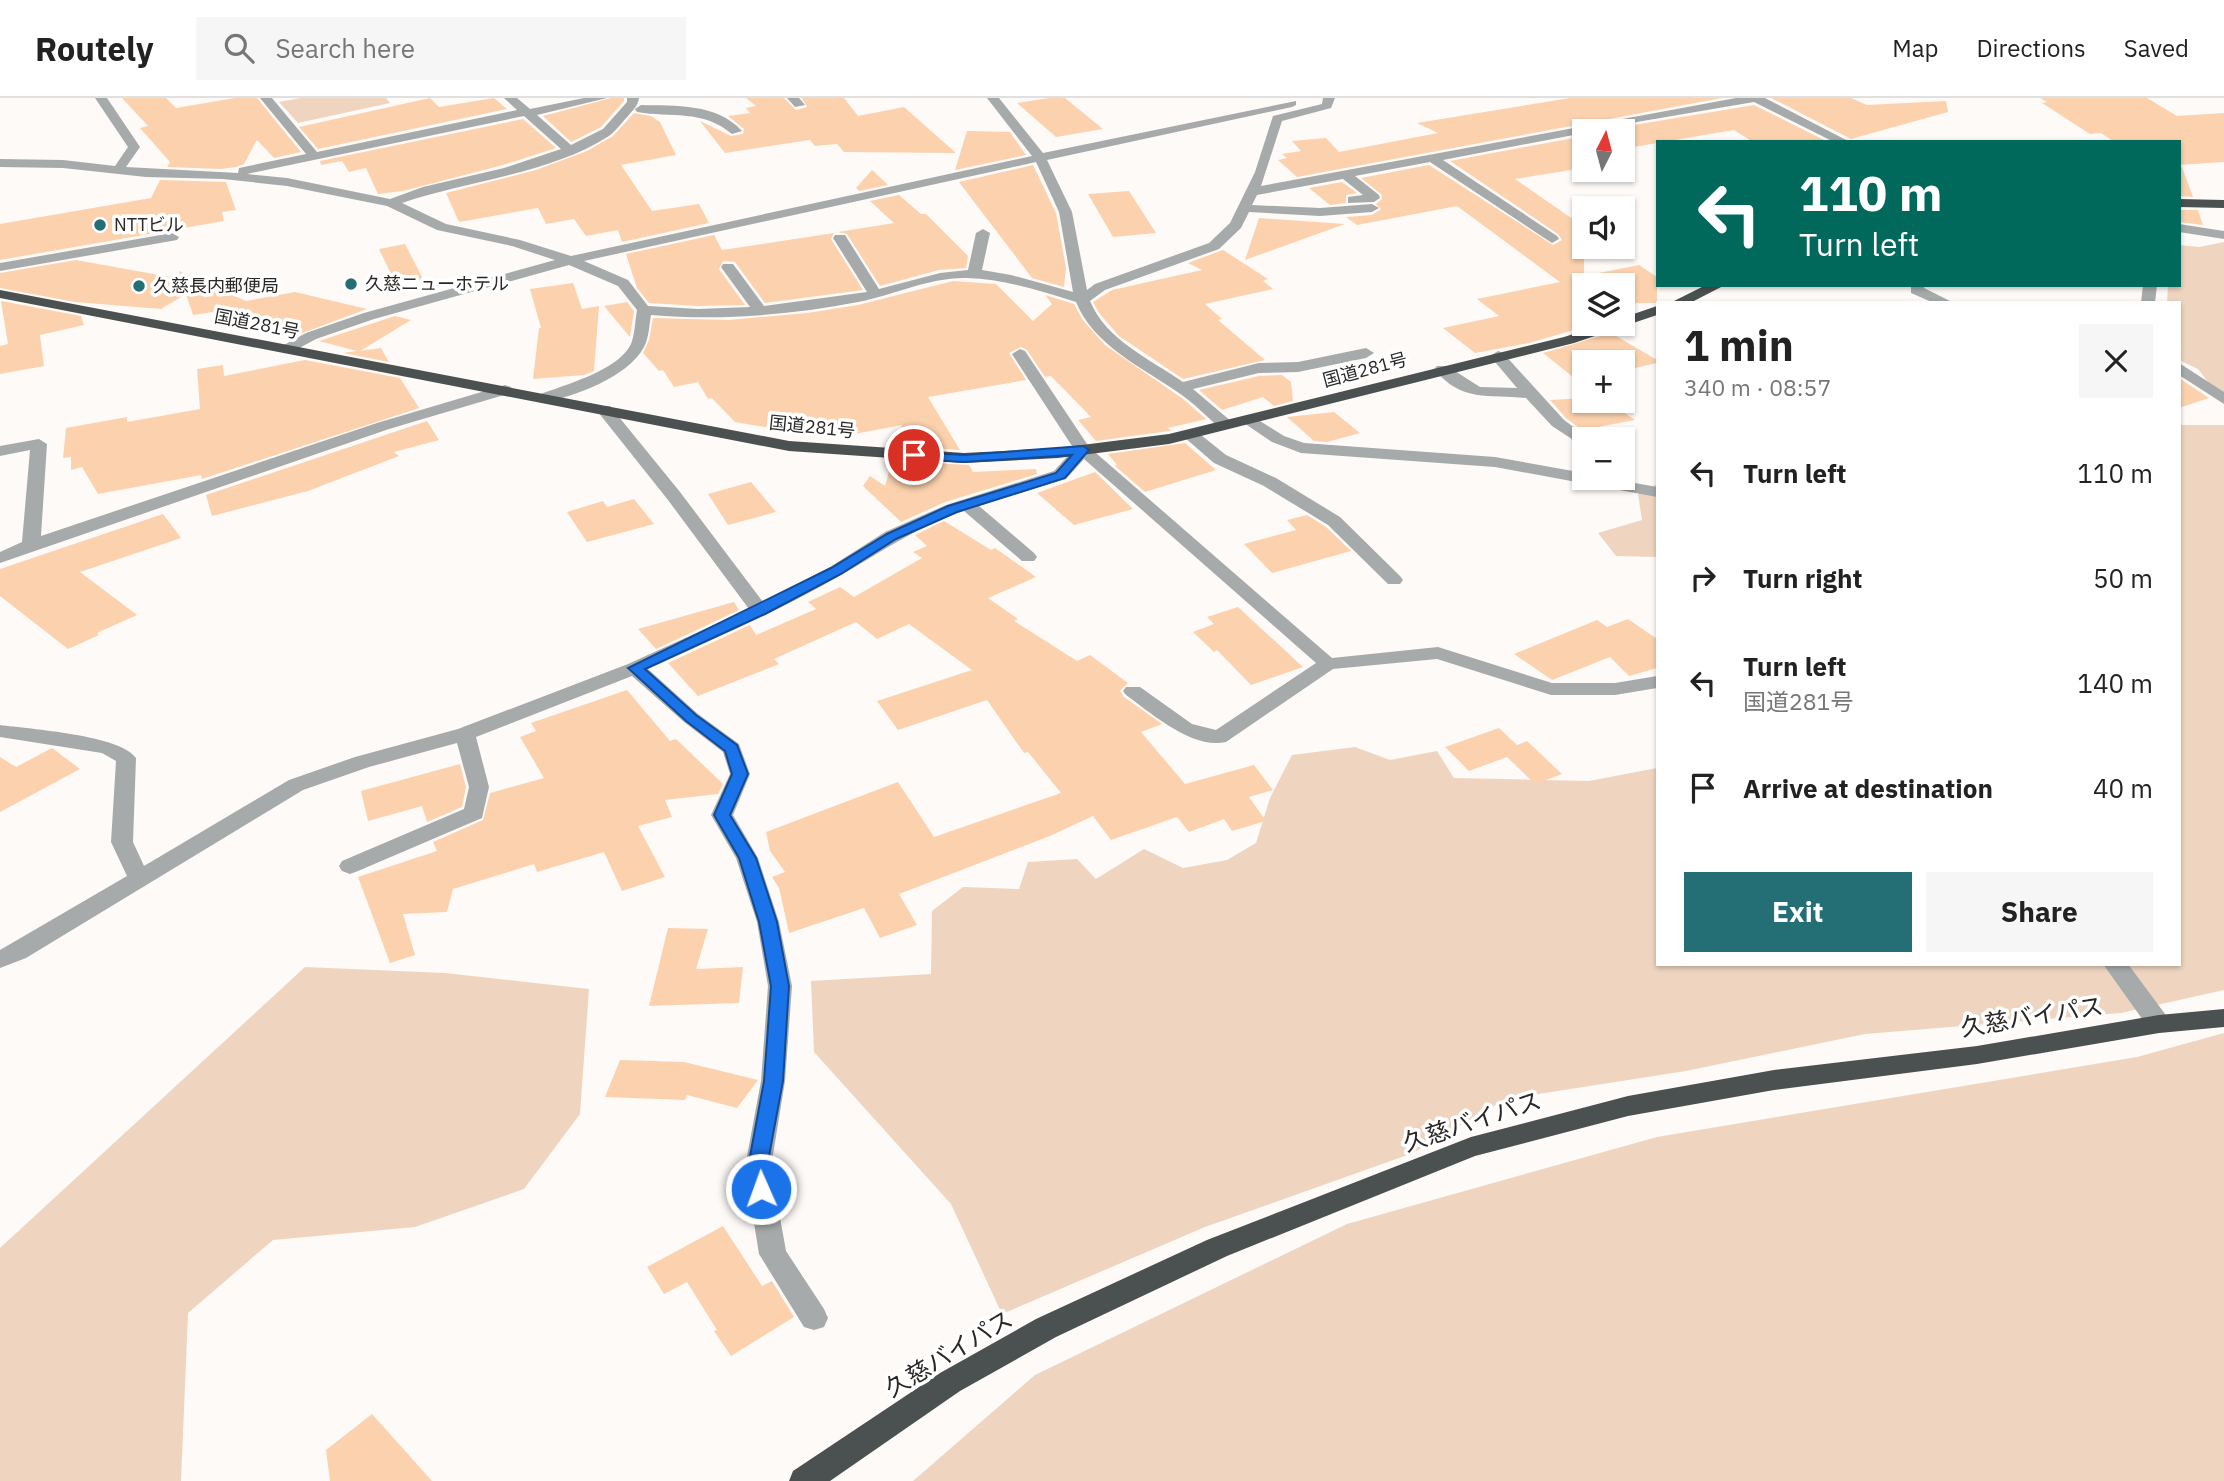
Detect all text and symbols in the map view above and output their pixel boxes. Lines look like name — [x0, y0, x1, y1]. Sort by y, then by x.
search box — [196, 17, 686, 80]
text: Routely — [35, 27, 154, 70]
icon: search — [220, 29, 258, 67]
text: Search here — [276, 31, 415, 65]
text: Map — [1892, 32, 1938, 64]
text: Directions — [1976, 32, 2086, 64]
text: Saved — [2124, 32, 2189, 64]
north arrow — [1572, 119, 1634, 182]
map controls — [1572, 119, 1635, 490]
text: 110 m — [1799, 161, 1943, 224]
icon: left — [1684, 168, 1775, 259]
button: sound — [1572, 196, 1635, 259]
place label: NTTビル — [114, 213, 184, 236]
marker: NTTビル — [92, 217, 108, 233]
text: Turn left — [1799, 223, 1919, 265]
place label: 久慈ニューホテル — [365, 272, 509, 295]
button: layers — [1572, 273, 1635, 336]
place label: 久慈長内郵便局 — [153, 274, 279, 297]
marker: 久慈ニューホテル — [343, 276, 359, 292]
marker: 久慈長内郵便局 — [131, 278, 147, 294]
street label: 国道281号 — [212, 304, 302, 343]
text: 1 min — [1684, 318, 1794, 373]
button: close — [2079, 324, 2153, 398]
street label: 国道281号 — [1320, 347, 1410, 392]
button: + — [1572, 350, 1635, 413]
text: 340 m · 08:57 — [1684, 372, 1831, 402]
street label: 国道281号 — [768, 411, 856, 442]
pin — [884, 425, 944, 485]
button: − — [1572, 427, 1635, 490]
icon: arrive — [895, 436, 933, 474]
icon: left — [1684, 454, 1722, 492]
text: Turn left — [1743, 456, 1846, 490]
text: 110 m — [2077, 456, 2153, 490]
icon: right — [1684, 559, 1722, 597]
text: Turn right — [1743, 561, 1862, 595]
text: 50 m — [2093, 561, 2153, 595]
text: Turn left — [1743, 649, 1846, 683]
icon: left — [1684, 664, 1722, 702]
text: 140 m — [2077, 666, 2153, 700]
text: 国道281号 — [1743, 686, 1853, 716]
icon: arrive — [1684, 769, 1722, 807]
text: Arrive at destination — [1743, 771, 1993, 805]
text: 40 m — [2093, 771, 2153, 805]
button: Exit — [1684, 872, 1912, 952]
button: Share — [1926, 872, 2153, 952]
street label: 久慈バイパス — [1958, 989, 2105, 1043]
street label: 久慈バイパス — [1398, 1084, 1545, 1158]
position arrow — [724, 1152, 798, 1226]
street label: 久慈バイパス — [879, 1302, 1018, 1404]

